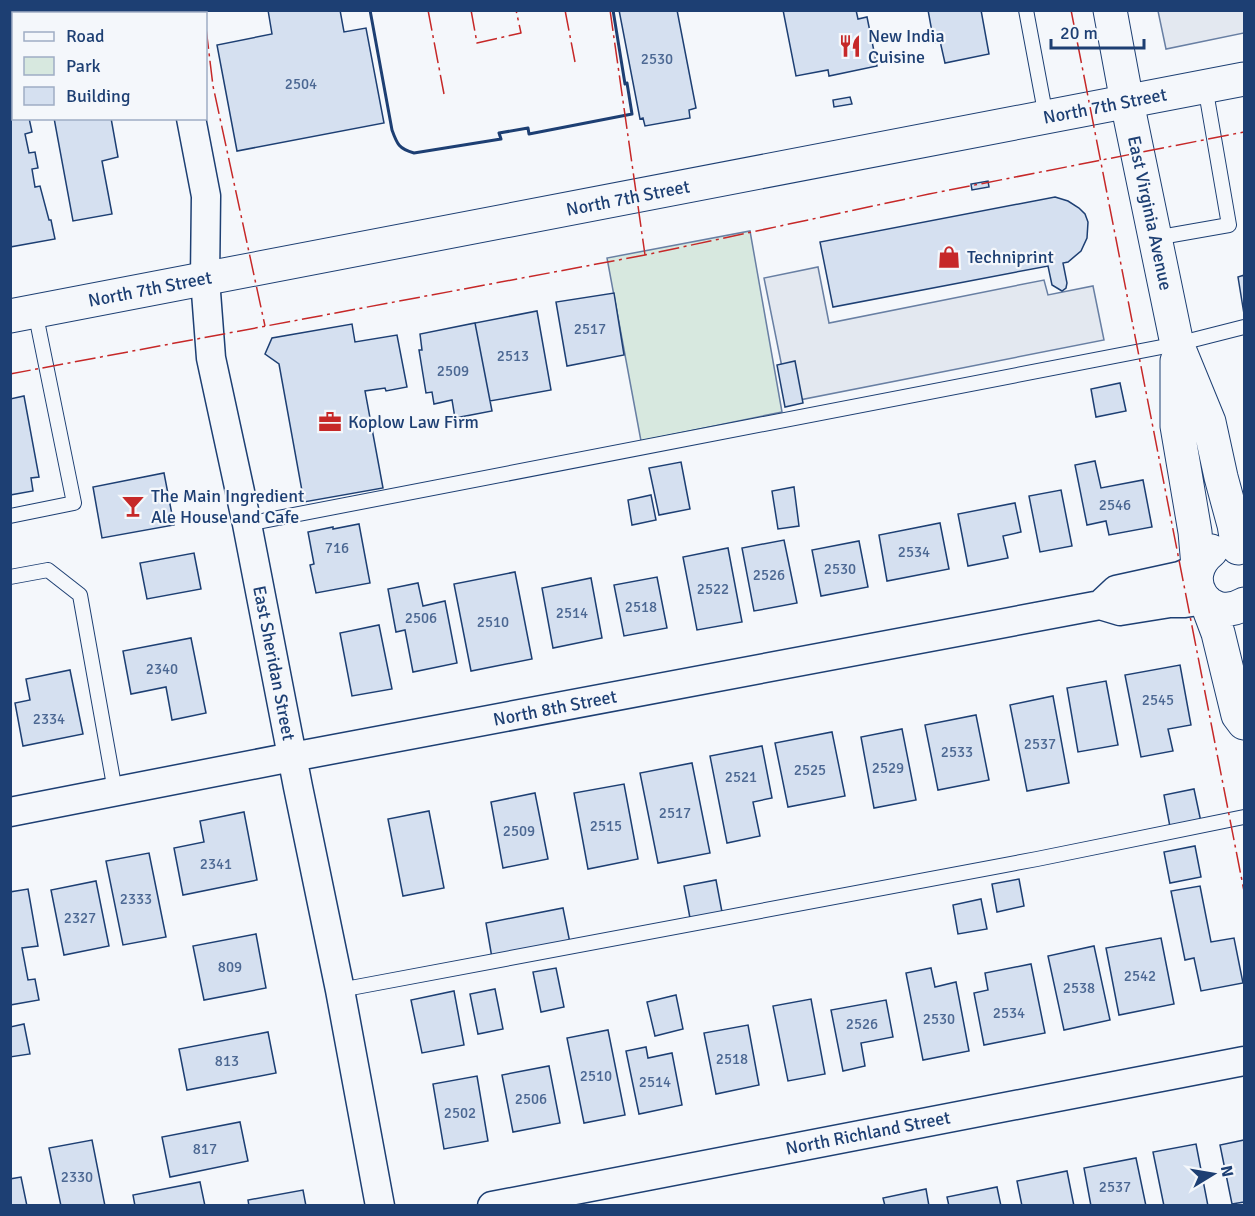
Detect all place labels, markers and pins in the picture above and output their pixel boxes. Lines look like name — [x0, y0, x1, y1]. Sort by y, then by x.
place label: New India Cuisine — [868, 25, 945, 68]
restaurant icon: New India Cuisine — [837, 33, 863, 59]
shop icon: Techniprint — [936, 244, 962, 270]
place label: Techniprint — [967, 246, 1054, 268]
office icon: Koplow Law Firm — [317, 409, 343, 435]
place label: Koplow Law Firm — [348, 411, 479, 433]
place label: The Main Ingredient Ale House and Cafe — [151, 485, 304, 528]
bar icon: The Main Ingredient Ale House and Cafe — [120, 493, 146, 519]

